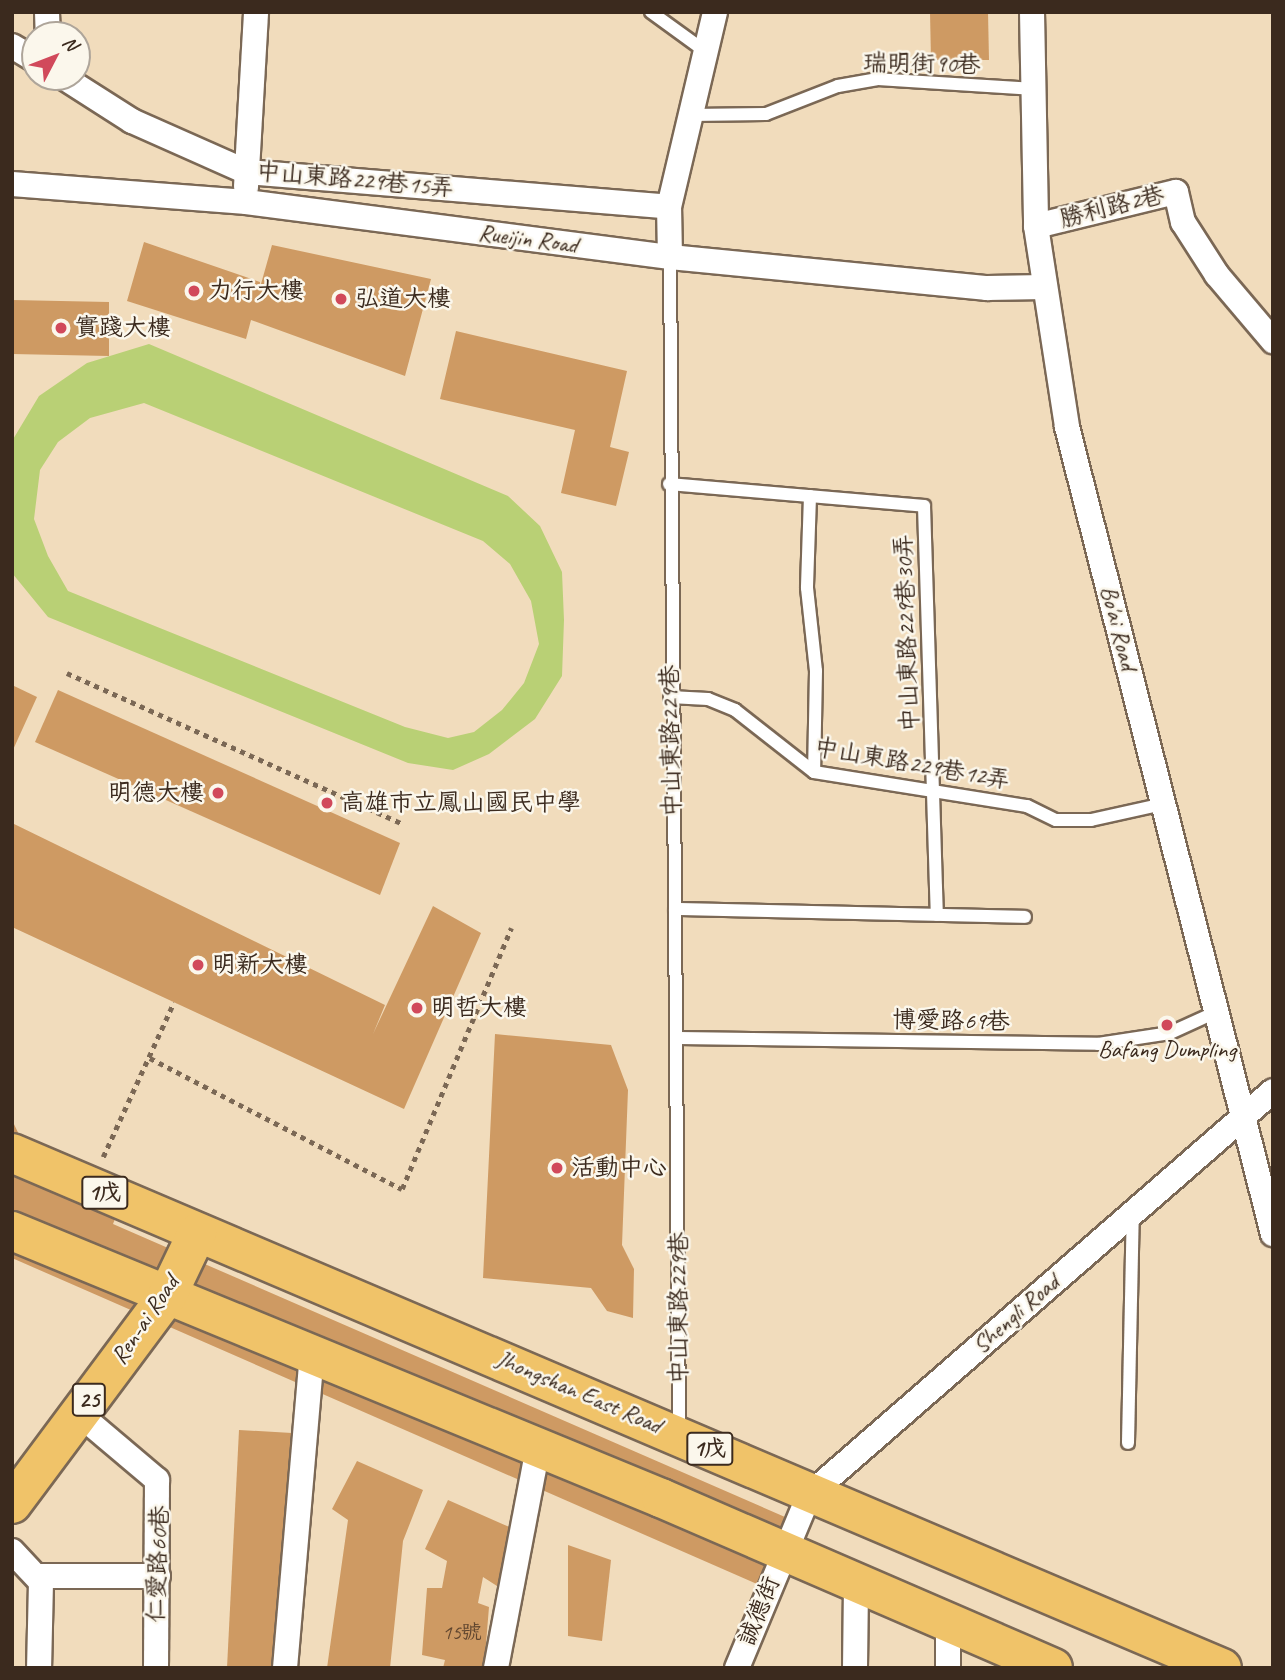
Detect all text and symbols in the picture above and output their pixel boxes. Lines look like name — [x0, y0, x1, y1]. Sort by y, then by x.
north arrow — [21, 21, 91, 91]
text: N — [57, 31, 83, 56]
street label: 瑞明街90巷 — [863, 49, 981, 79]
street label: 中山東路229巷15弄 — [255, 157, 455, 203]
street label: 勝利路2巷 — [1057, 180, 1167, 234]
street label: Rueijin Road — [477, 219, 579, 259]
place label: 力行大樓 — [208, 277, 304, 305]
marker: 力行大樓 — [186, 283, 202, 299]
place label: 弘道大樓 — [355, 285, 451, 313]
marker: 弘道大樓 — [333, 291, 349, 307]
place label: 實踐大樓 — [75, 314, 171, 342]
marker: 實踐大樓 — [53, 320, 69, 336]
street label: 中山東路229巷30弄 — [889, 534, 925, 732]
street label: Bo'ai Road — [1094, 583, 1142, 673]
street label: 中山東路229巷 — [655, 665, 687, 817]
street label: 中山東路229巷12弄 — [812, 733, 1012, 795]
place label: 明德大樓 — [108, 779, 204, 807]
marker: 明德大樓 — [210, 785, 226, 801]
place label: 高雄市立鳳山國民中學 — [341, 789, 581, 817]
marker: 高雄市立鳳山國民中學 — [319, 795, 335, 811]
place label: 明新大樓 — [212, 951, 308, 979]
marker: 明新大樓 — [190, 957, 206, 973]
place label: 明哲大樓 — [431, 994, 527, 1022]
marker: 明哲大樓 — [409, 1000, 425, 1016]
street label: 博愛路69巷 — [892, 1006, 1010, 1036]
marker: Bafang Dumpling — [1159, 1017, 1175, 1033]
place label: Bafang Dumpling — [1098, 1036, 1236, 1064]
place label: 活動中心 — [571, 1154, 667, 1182]
marker: 活動中心 — [549, 1160, 565, 1176]
road number: 1戊 — [80, 1174, 130, 1212]
street label: 中山東路229巷 — [665, 1232, 693, 1384]
street label: Shengli Road — [967, 1269, 1065, 1359]
street label: Ren-ai Road — [105, 1270, 185, 1370]
street label: Jhongshan East Road — [492, 1344, 666, 1440]
road number: 25 — [72, 1380, 106, 1420]
road number: 1戊 — [686, 1430, 734, 1468]
street label: 仁愛路60巷 — [142, 1505, 174, 1623]
street label: 誠德街 — [732, 1572, 786, 1650]
house number: 15號 — [442, 1619, 482, 1645]

